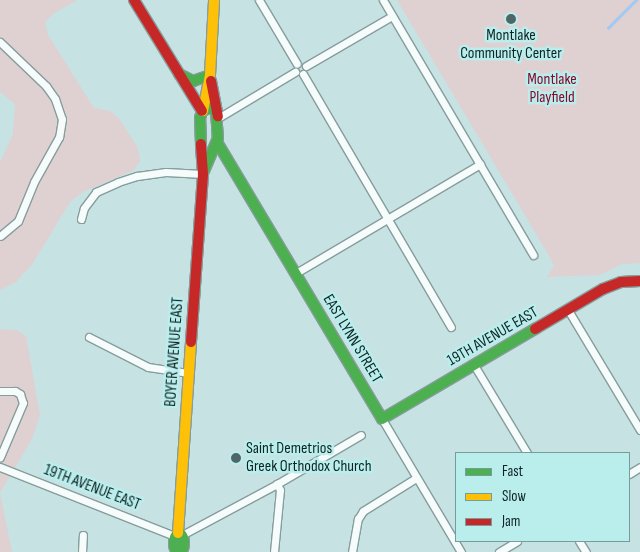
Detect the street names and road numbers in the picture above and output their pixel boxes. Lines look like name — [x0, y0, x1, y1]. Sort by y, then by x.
street label: EAST LYNN STREET — [318, 291, 386, 387]
street label: BOYER AVENUE EAST — [162, 297, 188, 407]
street label: 19TH AVENUE EAST — [444, 303, 542, 371]
street label: 19TH AVENUE EAST — [41, 461, 143, 515]

